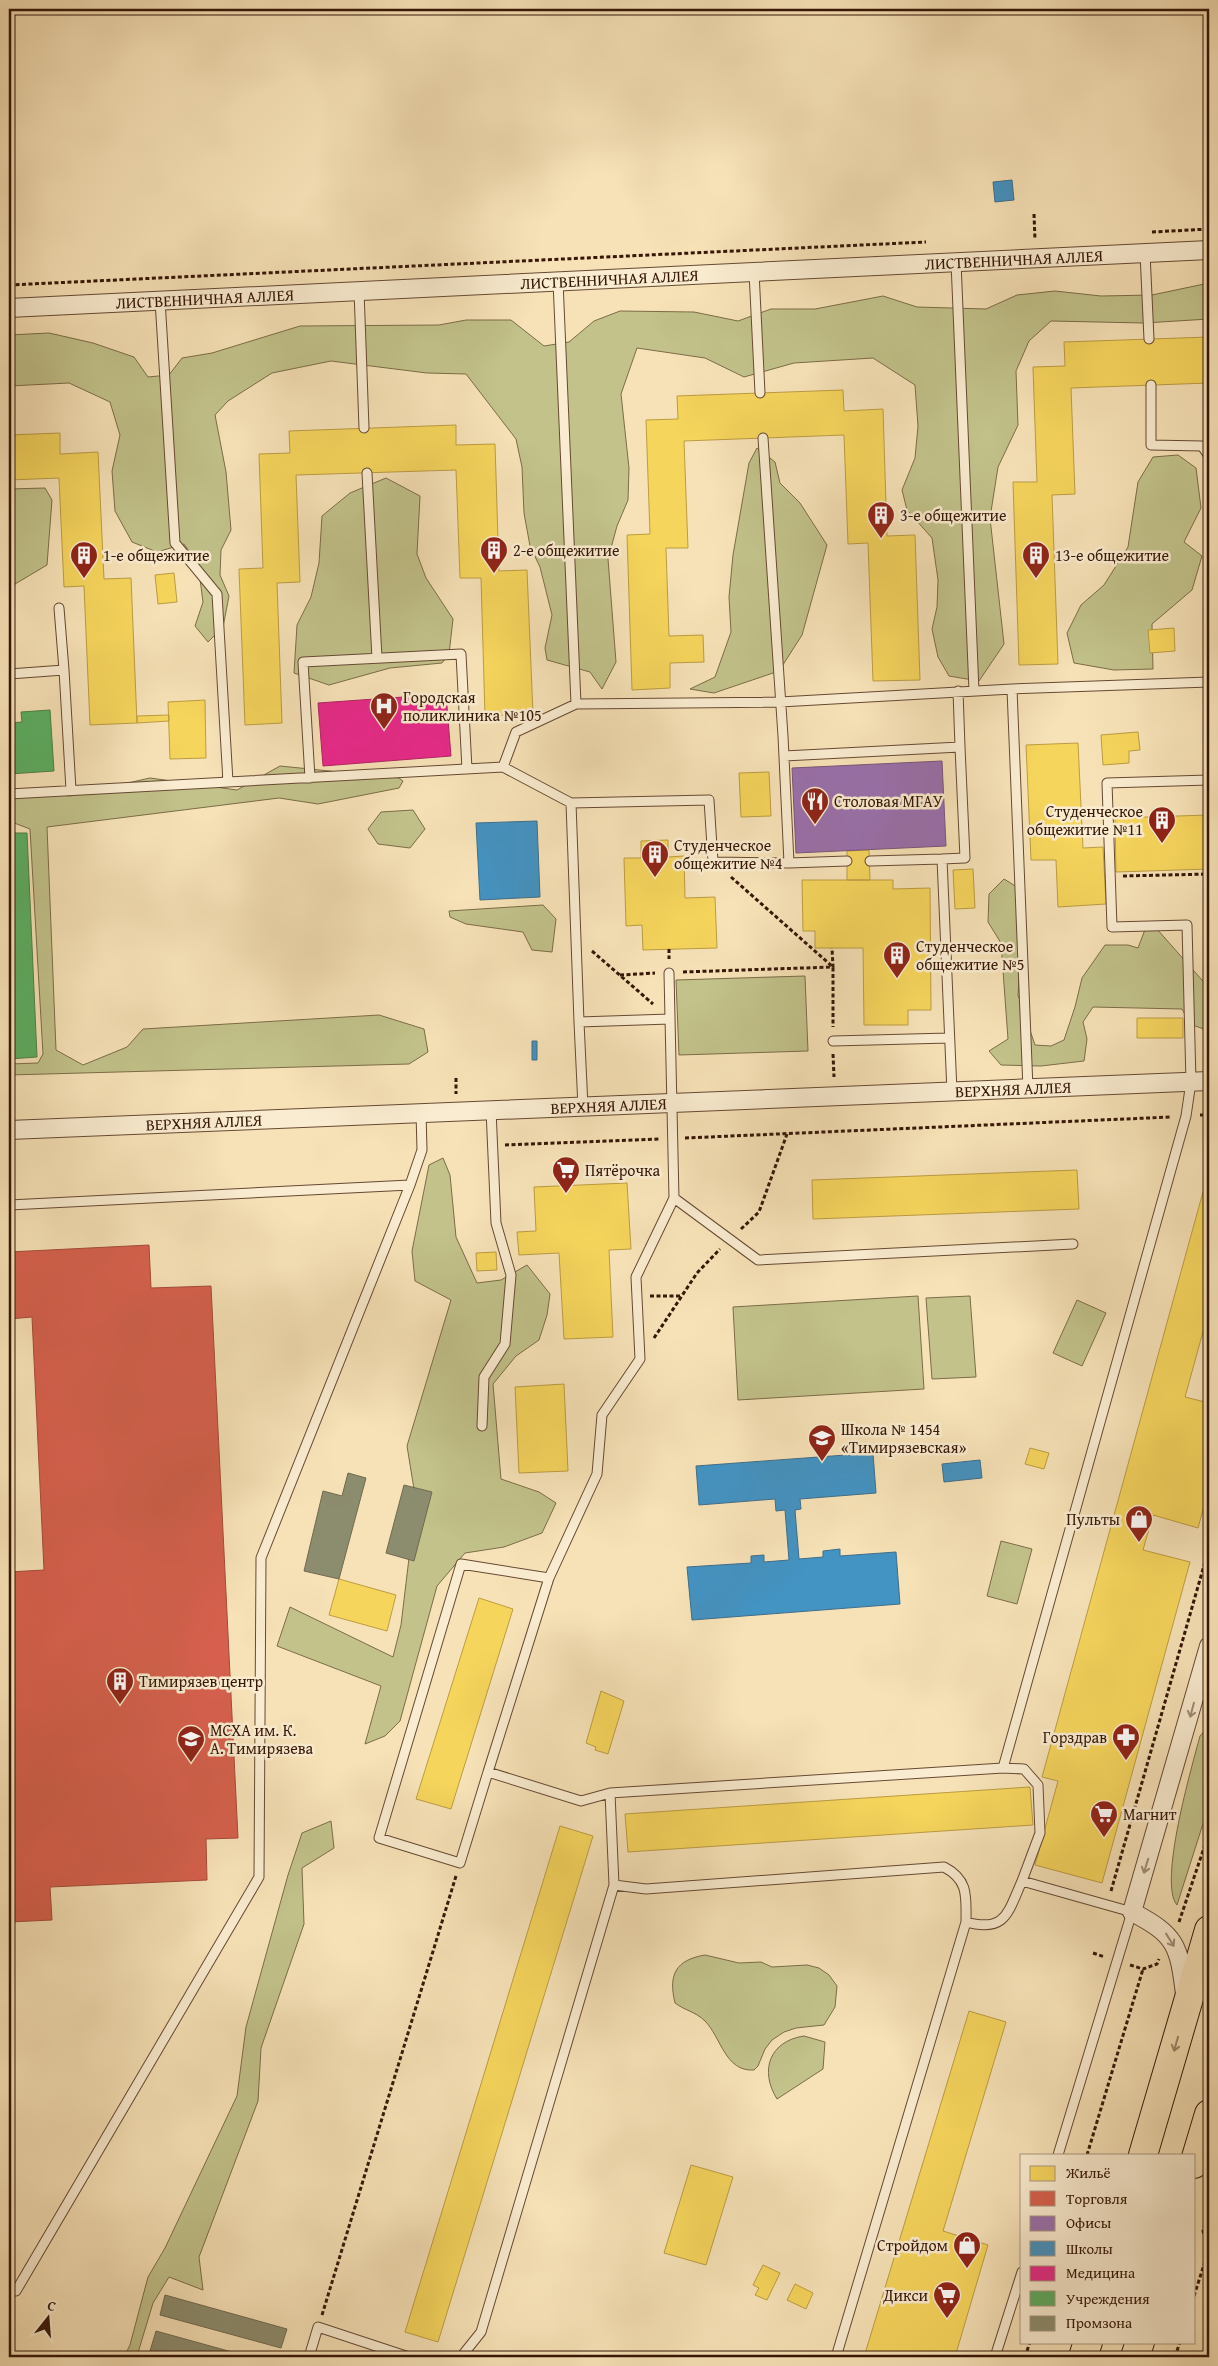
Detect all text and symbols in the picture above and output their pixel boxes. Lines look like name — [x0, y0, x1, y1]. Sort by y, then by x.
street label: ЛИСТВЕННИЧНАЯ АЛЛЕЯ — [924, 243, 1104, 276]
street label: ЛИСТВЕННИЧНАЯ АЛЛЕЯ — [520, 263, 700, 295]
street label: ЛИСТВЕННИЧНАЯ АЛЛЕЯ — [115, 282, 295, 315]
building icon: 3-е общежитие — [866, 500, 896, 539]
place label: 3-е общежитие — [900, 503, 1006, 527]
building icon: 2-е общежитие — [479, 535, 509, 574]
place label: 2-е общежитие — [513, 538, 619, 562]
building icon: 1-е общежитие — [69, 540, 99, 579]
building icon: 13-е общежитие — [1021, 540, 1051, 579]
place label: 1-е общежитие — [103, 543, 209, 567]
place label: 13-е общежитие — [1055, 543, 1169, 567]
place label: Городская поликлиника №105 — [403, 685, 542, 727]
hospital icon: Городская поликлиника №105 — [369, 691, 399, 730]
restaurant icon: Столовая МГАУ — [800, 786, 830, 825]
place label: Столовая МГАУ — [834, 789, 943, 813]
place label: Студенческое общежитие №11 — [1027, 799, 1143, 841]
building icon: Студенческое общежитие №11 — [1147, 805, 1177, 844]
place label: Студенческое общежитие №4 — [674, 833, 783, 875]
building icon: Студенческое общежитие №4 — [640, 839, 670, 878]
place label: Студенческое общежитие №5 — [916, 934, 1025, 976]
building icon: Студенческое общежитие №5 — [882, 940, 912, 979]
street label: ВЕРХНЯЯ АЛЛЕЯ — [955, 1075, 1072, 1103]
street label: ВЕРХНЯЯ АЛЛЕЯ — [550, 1091, 668, 1120]
street label: ВЕРХНЯЯ АЛЛЕЯ — [145, 1108, 263, 1136]
supermarket icon: Пятёрочка — [551, 1155, 581, 1194]
place label: Пятёрочка — [585, 1158, 660, 1182]
place label: Школа № 1454 «Тимирязевская» — [841, 1417, 967, 1459]
school or university icon: Школа № 1454 «Тимирязевская» — [807, 1423, 837, 1462]
shop icon: Пульты — [1124, 1504, 1154, 1543]
place label: Пульты — [1066, 1507, 1120, 1531]
building icon: Тимирязев центр — [105, 1666, 135, 1705]
place label: Тимирязев центр — [139, 1669, 264, 1693]
one-way arrow — [1187, 1702, 1196, 1718]
place label: МСХА им. К. А. Тимирязева — [210, 1718, 314, 1760]
pharmacy icon: Горздрав — [1111, 1722, 1141, 1761]
school or university icon: МСХА им. К. А. Тимирязева — [176, 1724, 206, 1763]
place label: Горздрав — [1043, 1725, 1107, 1749]
supermarket icon: Магнит — [1089, 1799, 1119, 1838]
place label: Магнит — [1123, 1802, 1177, 1826]
one-way arrow — [1140, 1858, 1150, 1874]
one-way arrow — [1166, 1933, 1176, 1947]
one-way arrow — [1170, 2036, 1180, 2052]
legend — [1020, 2154, 1196, 2344]
text: Жильё — [1065, 2162, 1111, 2183]
text: Торговля — [1066, 2188, 1128, 2209]
text: Офисы — [1066, 2212, 1112, 2233]
shop icon: Стройдом — [952, 2230, 982, 2269]
place label: Стройдом — [877, 2233, 948, 2257]
text: Школы — [1066, 2238, 1113, 2259]
text: Медицина — [1066, 2262, 1136, 2283]
supermarket icon: Дикси — [932, 2280, 962, 2319]
place label: Дикси — [882, 2283, 928, 2307]
text: Учреждения — [1066, 2288, 1150, 2309]
north arrow — [22, 2294, 72, 2344]
text: С — [45, 2295, 59, 2316]
text: Промзона — [1066, 2312, 1133, 2333]

